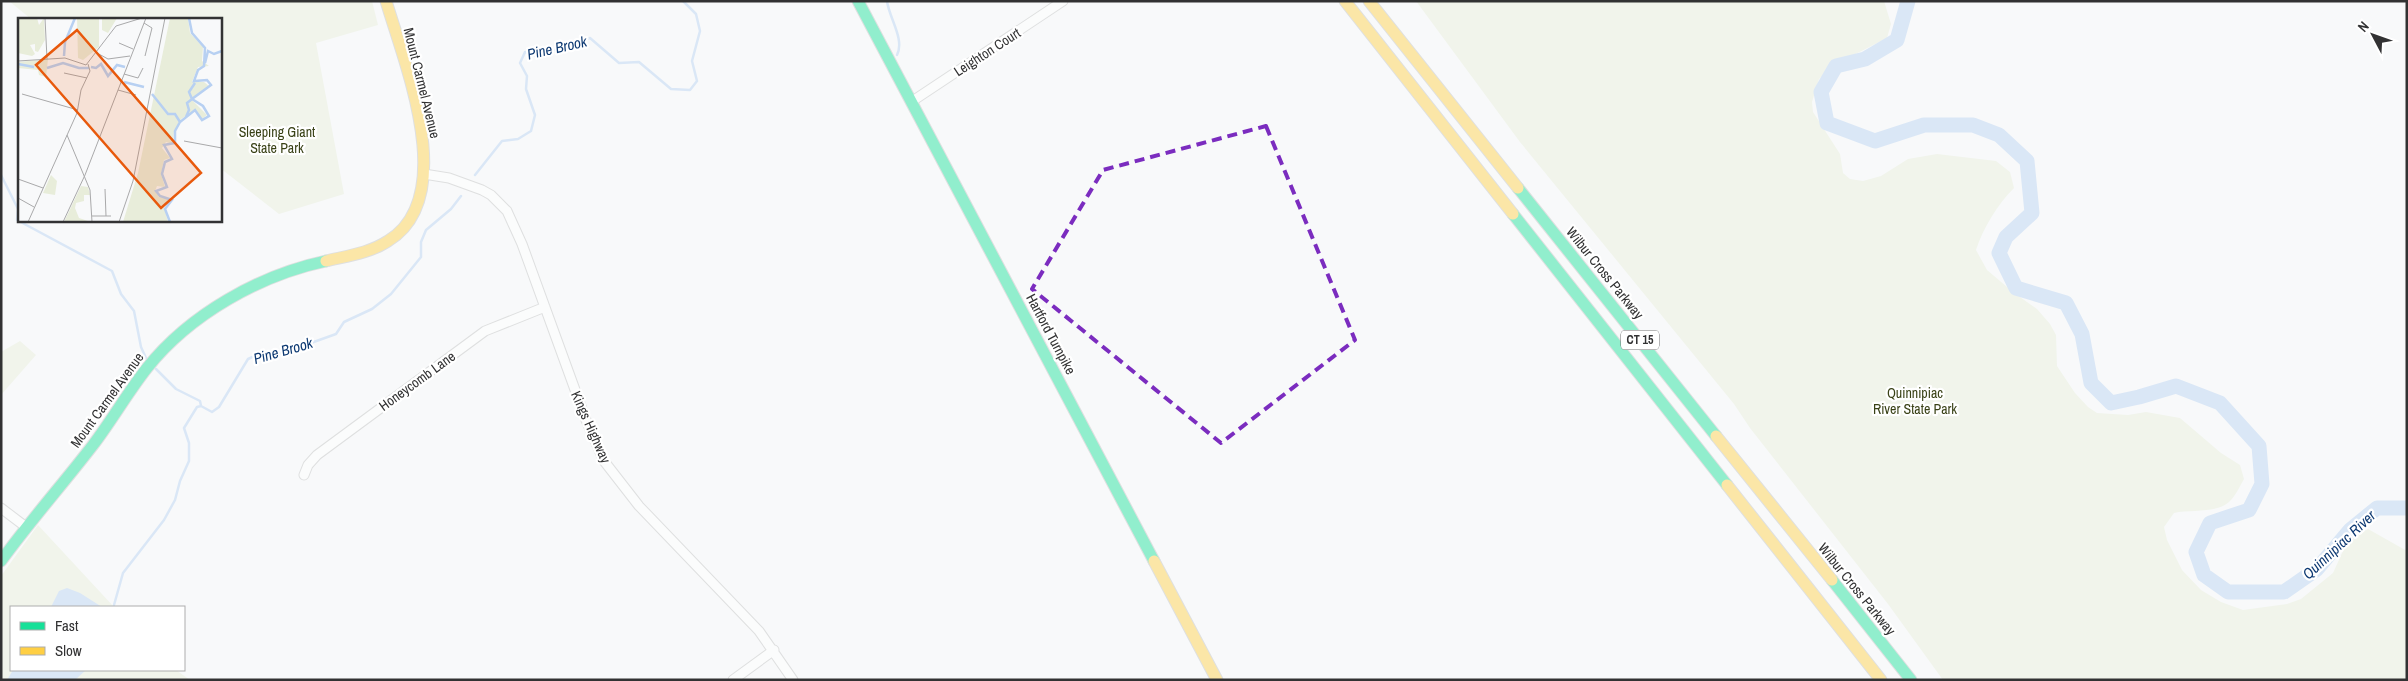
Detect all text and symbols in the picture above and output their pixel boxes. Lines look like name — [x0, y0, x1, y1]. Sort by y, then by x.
north arrow — [2348, 10, 2398, 60]
text: N — [2354, 17, 2373, 36]
inset map — [18, 18, 221, 221]
street label: Leighton Court — [950, 24, 1024, 80]
street label: Mount Carmel Avenue — [400, 26, 444, 140]
water label: Pine Brook — [525, 30, 590, 65]
park label: Sleeping Giant State Park — [239, 123, 315, 157]
street label: Wilbur Cross Parkway — [1562, 223, 1648, 323]
street label: Hartford Turnpike — [1022, 291, 1080, 377]
road number: CT 15 — [1621, 330, 1659, 350]
water label: Pine Brook — [251, 332, 316, 369]
street label: Honeycomb Lane — [375, 347, 459, 415]
street label: Mount Carmel Avenue — [66, 349, 148, 451]
park label: Quinnipiac River State Park — [1873, 384, 1957, 418]
street label: Kings Highway — [567, 388, 615, 466]
water label: Quinnipiac River — [2297, 505, 2380, 584]
street label: Wilbur Cross Parkway — [1814, 539, 1900, 639]
legend — [10, 606, 185, 671]
text: Fast — [55, 615, 79, 636]
text: Slow — [55, 640, 82, 661]

